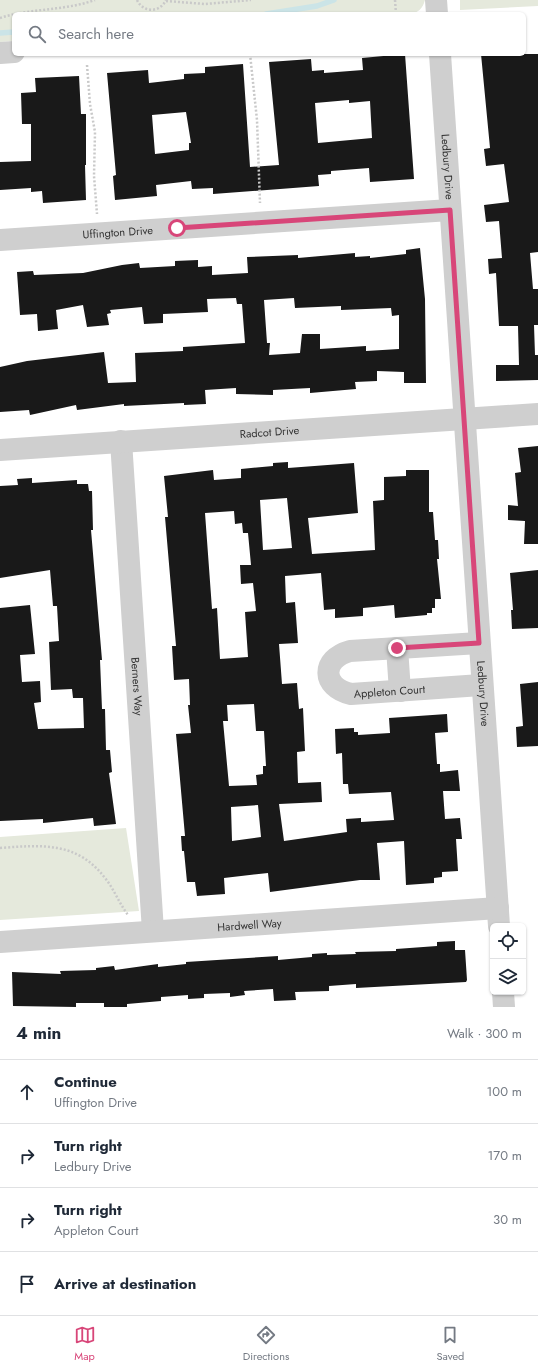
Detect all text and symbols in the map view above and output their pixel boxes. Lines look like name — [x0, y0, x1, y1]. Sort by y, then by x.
search box — [12, 12, 526, 56]
icon: search — [26, 23, 48, 45]
text: Search here — [58, 23, 134, 45]
street label: Ledbury Drive — [437, 133, 458, 200]
route start — [168, 219, 186, 237]
street label: Uffington Drive — [82, 222, 154, 242]
street label: Radcot Drive — [239, 422, 300, 442]
route end — [388, 639, 406, 657]
street label: Berners Way — [127, 657, 147, 716]
street label: Ledbury Drive — [473, 660, 493, 727]
street label: Appleton Court — [353, 681, 426, 702]
street label: Hardwell Way — [217, 915, 282, 935]
map controls — [490, 923, 526, 995]
button: locate — [490, 923, 526, 959]
button: layers — [490, 959, 526, 995]
text: 4 min — [16, 1021, 61, 1045]
text: Walk · 300 m — [447, 1024, 522, 1043]
text: Continue — [54, 1071, 117, 1093]
icon: ahead — [16, 1081, 38, 1103]
text: 100 m — [487, 1082, 522, 1101]
text: Uffington Drive — [54, 1093, 137, 1112]
text: Turn right — [54, 1135, 122, 1157]
icon: right — [16, 1145, 38, 1167]
text: 170 m — [487, 1146, 522, 1165]
text: Ledbury Drive — [54, 1157, 132, 1176]
text: Turn right — [54, 1199, 122, 1221]
icon: right — [16, 1209, 38, 1231]
text: 30 m — [493, 1210, 522, 1229]
text: Appleton Court — [54, 1221, 138, 1240]
icon: arrive — [16, 1273, 38, 1295]
text: Arrive at destination — [54, 1273, 196, 1295]
tab: Map — [74, 1324, 96, 1364]
tab: Directions — [243, 1324, 289, 1364]
tab: Saved — [437, 1324, 464, 1364]

